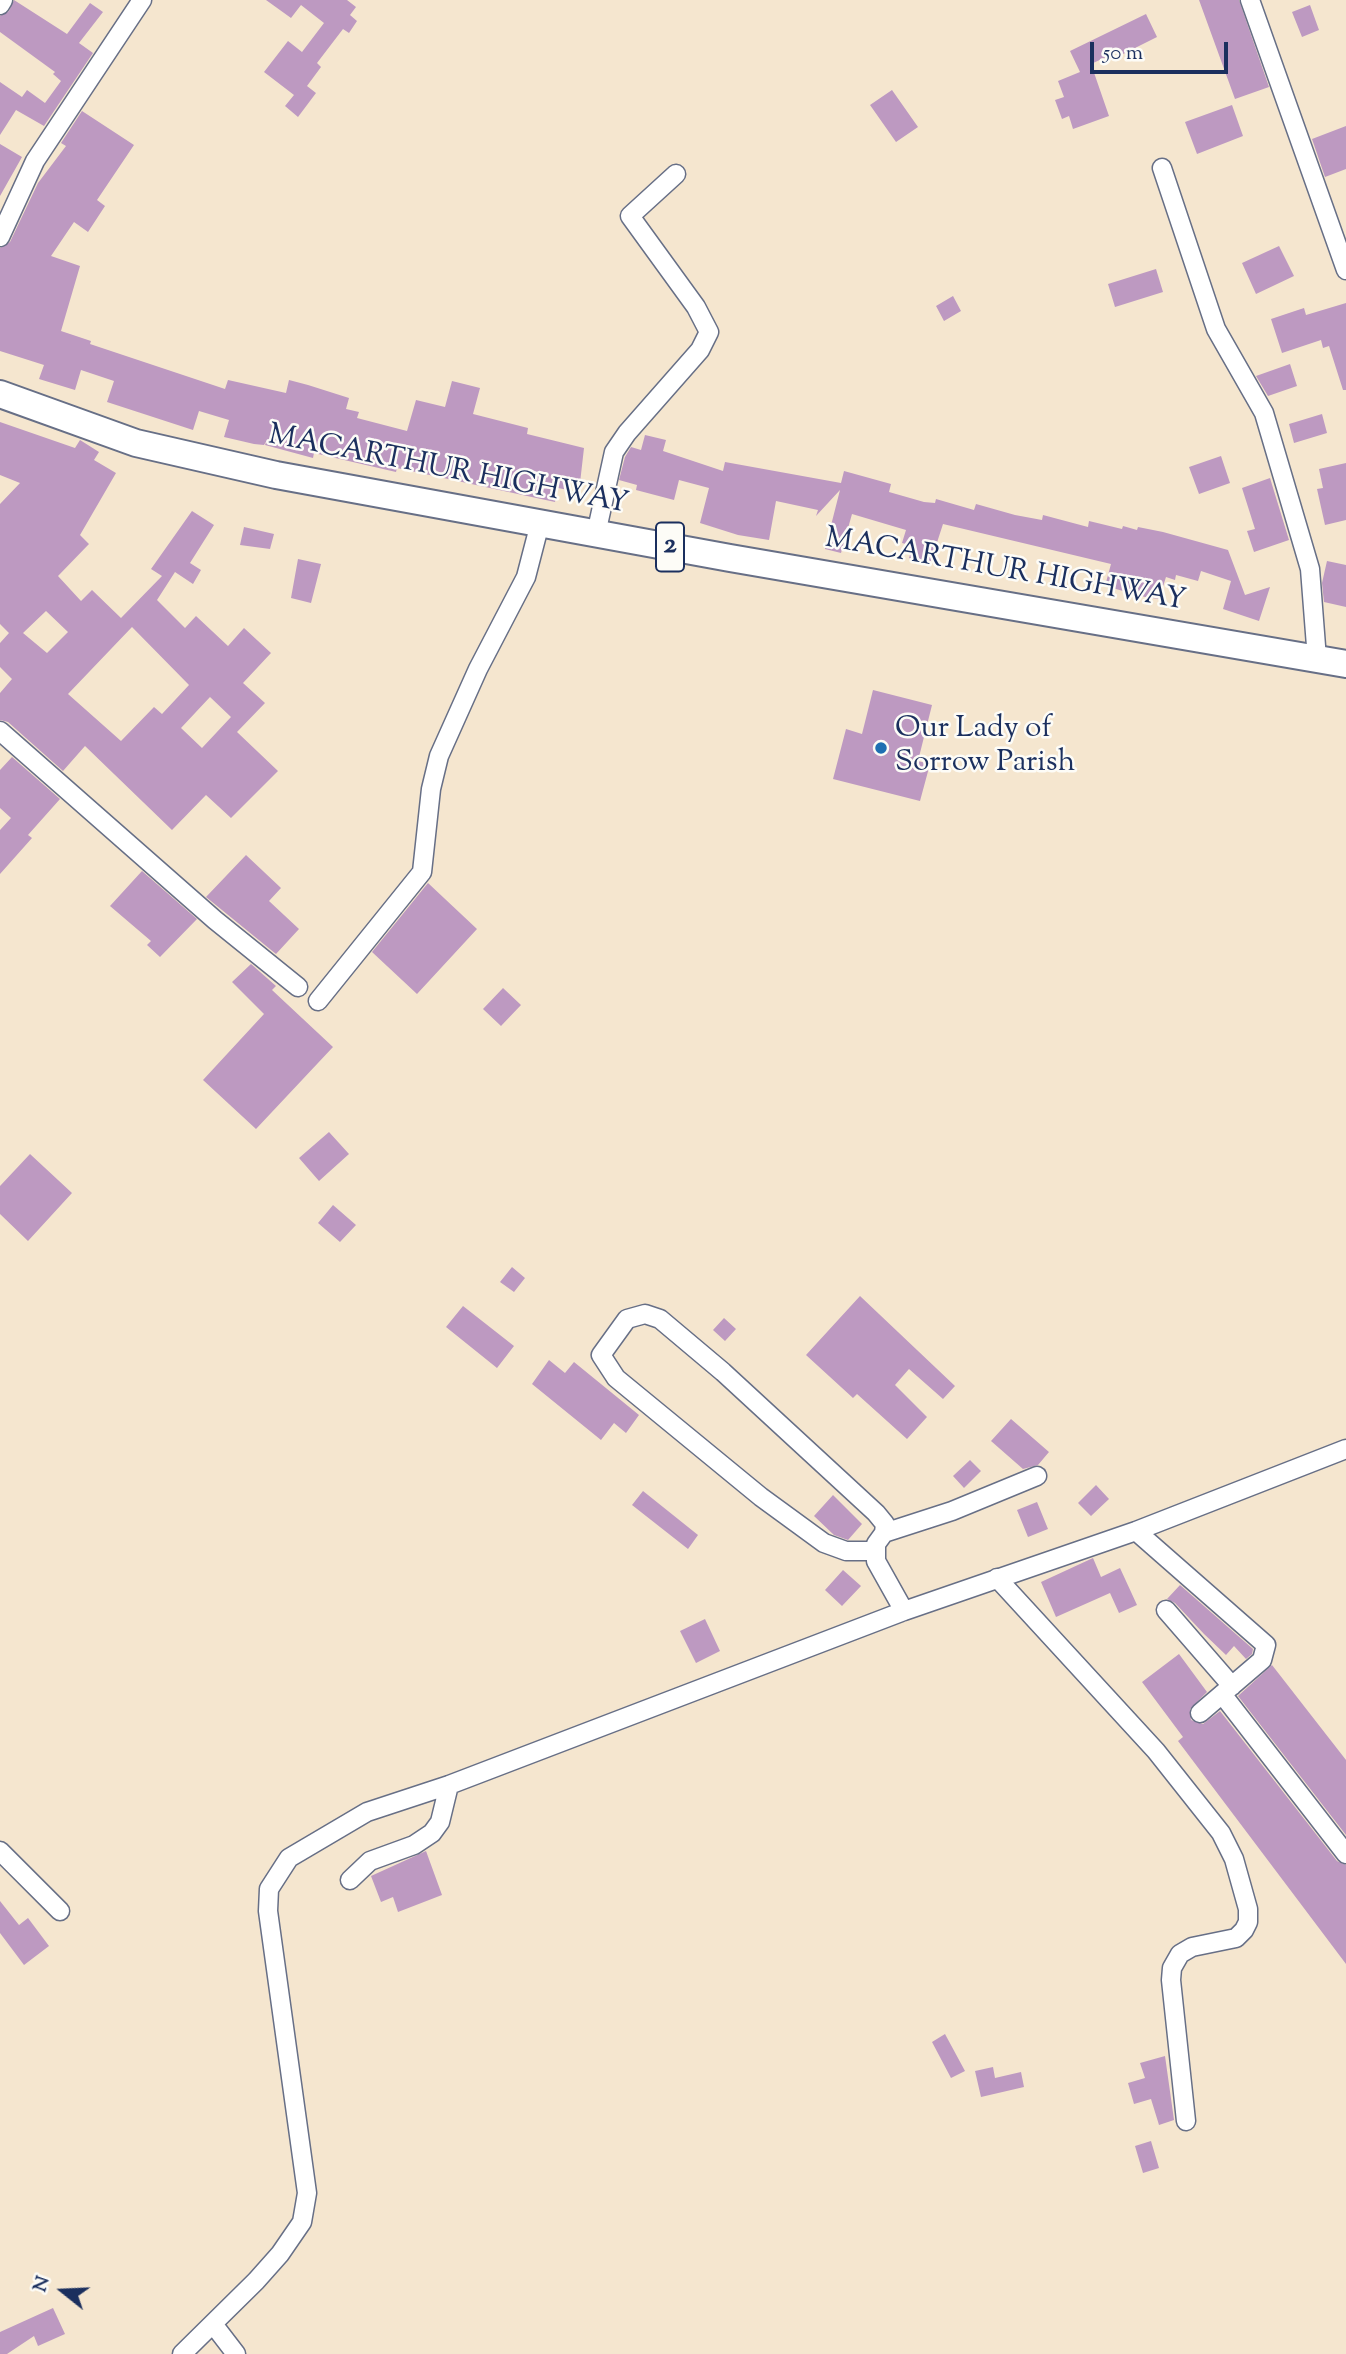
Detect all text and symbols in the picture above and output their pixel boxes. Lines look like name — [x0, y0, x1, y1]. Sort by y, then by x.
scale bar — [1094, 28, 1232, 72]
text: 50 m — [1103, 39, 1143, 69]
street label: MACARTHUR HIGHWAY — [265, 419, 631, 525]
road number: 2 — [656, 522, 684, 572]
street label: MACARTHUR HIGHWAY — [822, 522, 1188, 622]
place label: Our Lady of Sorrow Parish — [895, 713, 1075, 784]
marker: Our Lady of Sorrow Parish — [873, 740, 889, 756]
north arrow — [28, 2256, 98, 2326]
text: N — [27, 2273, 58, 2296]

